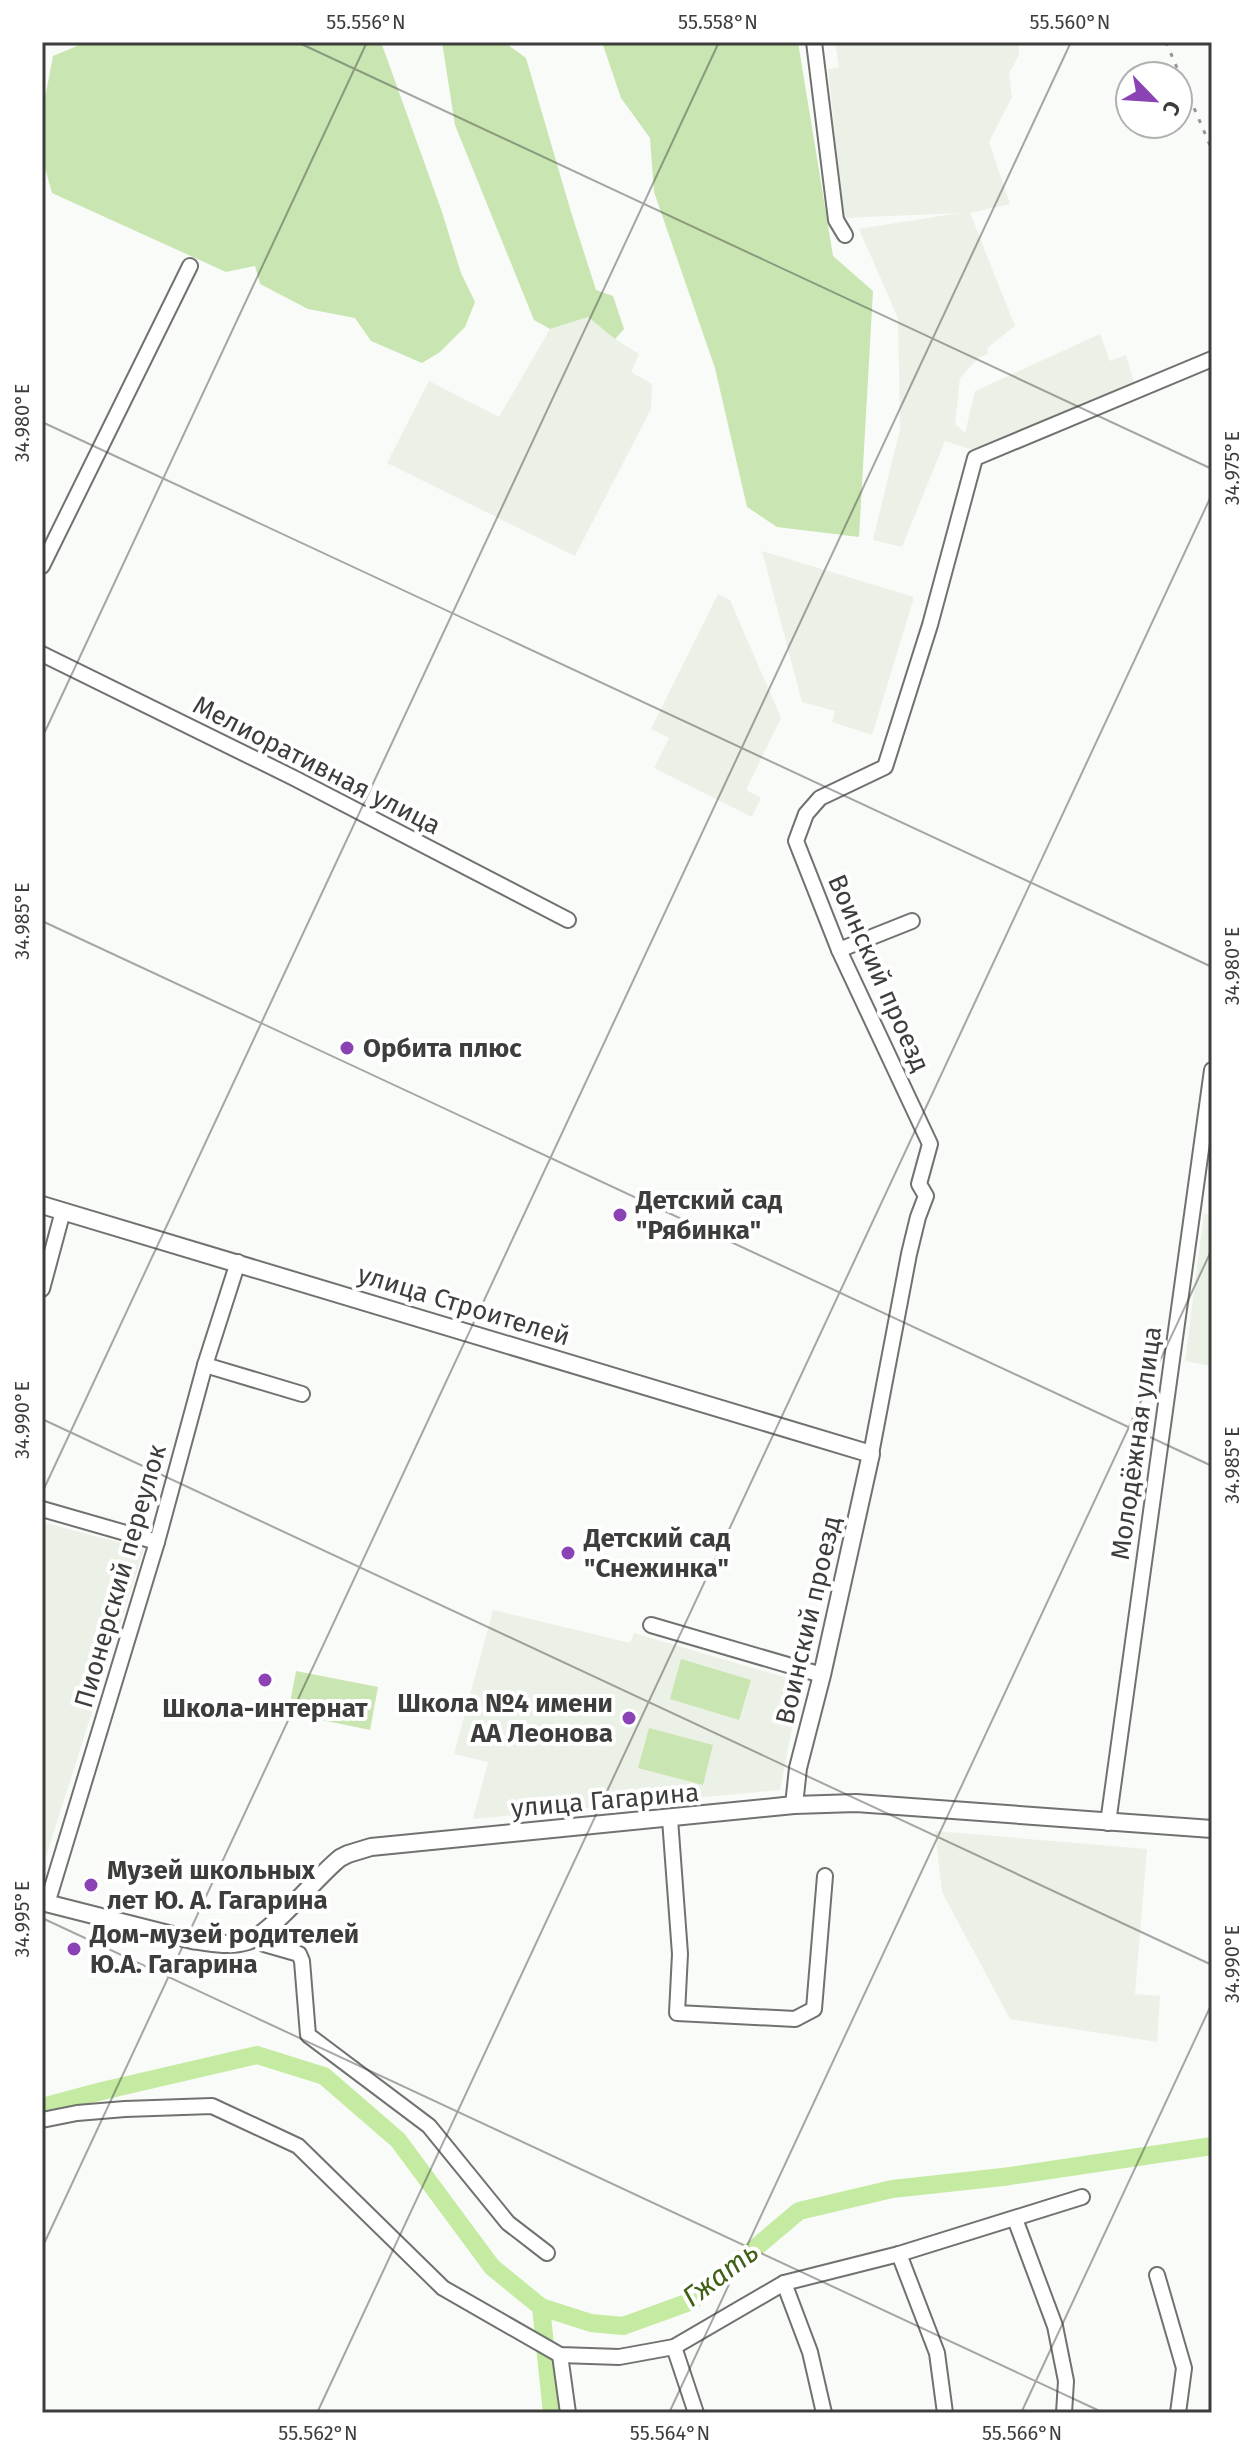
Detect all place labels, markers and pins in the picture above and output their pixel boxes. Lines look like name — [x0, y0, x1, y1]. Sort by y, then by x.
place label: Орбита плюс — [363, 1033, 522, 1064]
marker: Орбита плюс — [338, 1039, 356, 1057]
place label: Детский сад "Рябинка" — [635, 1185, 783, 1246]
marker: Детский сад "Рябинка" — [611, 1206, 629, 1224]
place label: Детский сад "Снежинка" — [583, 1523, 731, 1584]
marker: Детский сад "Снежинка" — [559, 1544, 577, 1562]
marker: Школа-интернат — [256, 1671, 274, 1689]
place label: Школа №4 имени АА Леонова — [397, 1688, 613, 1749]
place label: Школа-интернат — [162, 1693, 368, 1724]
marker: Школа №4 имени АА Леонова — [620, 1709, 638, 1727]
place label: Музей школьных лет Ю. А. Гагарина — [107, 1855, 328, 1916]
marker: Музей школьных лет Ю. А. Гагарина — [82, 1876, 100, 1894]
place label: Дом-музей родителей Ю.А. Гагарина — [89, 1919, 359, 1980]
marker: Дом-музей родителей Ю.А. Гагарина — [65, 1940, 83, 1958]

